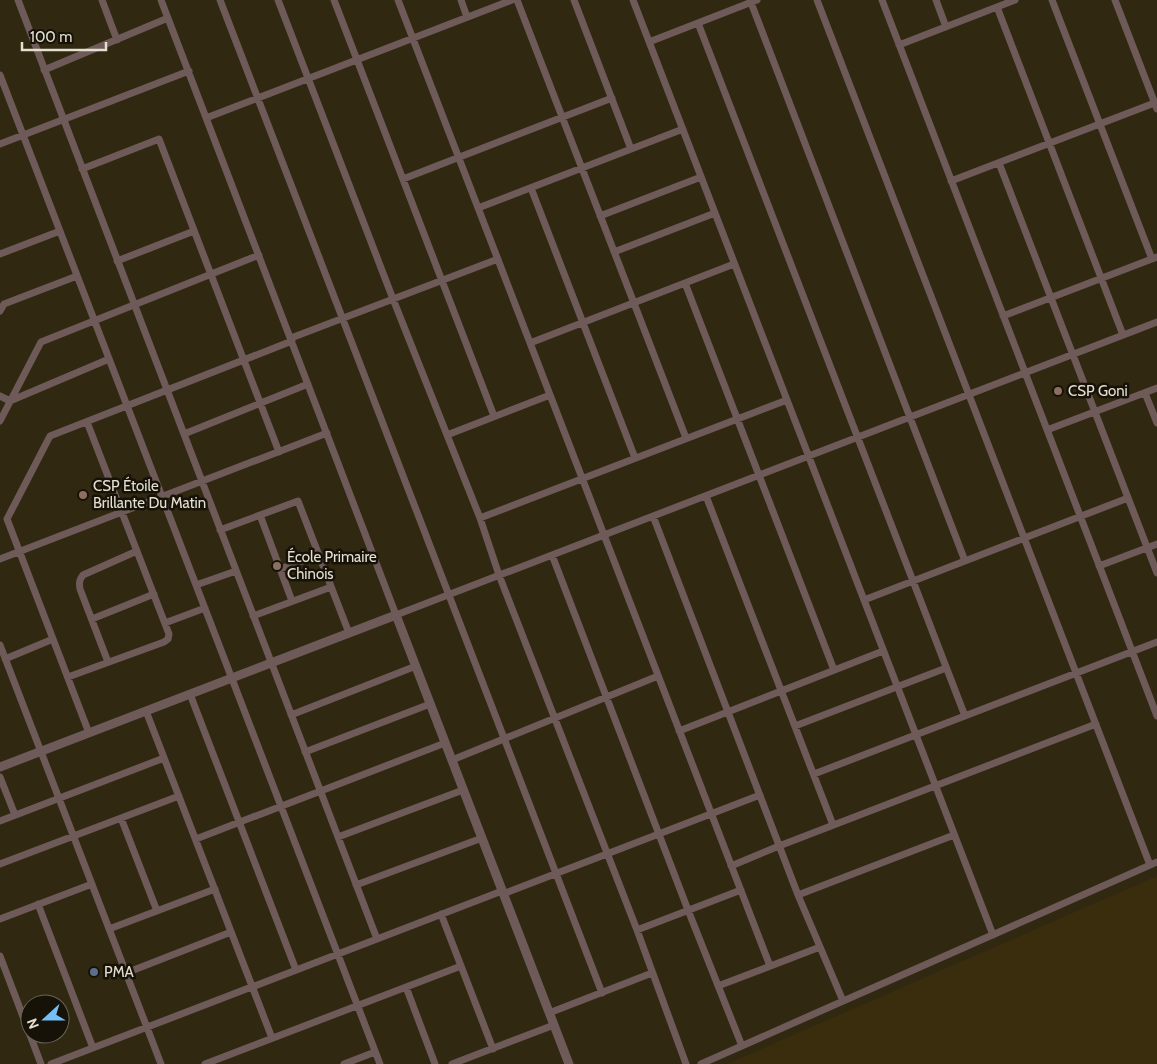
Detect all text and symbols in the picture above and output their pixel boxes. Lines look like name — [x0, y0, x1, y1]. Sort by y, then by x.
scale bar — [22, 20, 106, 52]
text: 100 m — [30, 28, 72, 46]
place label: CSP Goni — [1068, 382, 1128, 400]
marker: CSP Goni — [1052, 385, 1064, 397]
place label: CSP Étoile Brillante Du Matin — [93, 476, 206, 512]
marker: CSP Étoile Brillante Du Matin — [77, 489, 89, 501]
place label: École Primaire Chinois — [287, 547, 377, 583]
marker: École Primaire Chinois — [271, 560, 283, 572]
place label: PMA — [104, 963, 135, 981]
marker: PMA — [88, 966, 100, 978]
north arrow — [20, 994, 70, 1044]
text: N — [23, 1016, 43, 1032]

